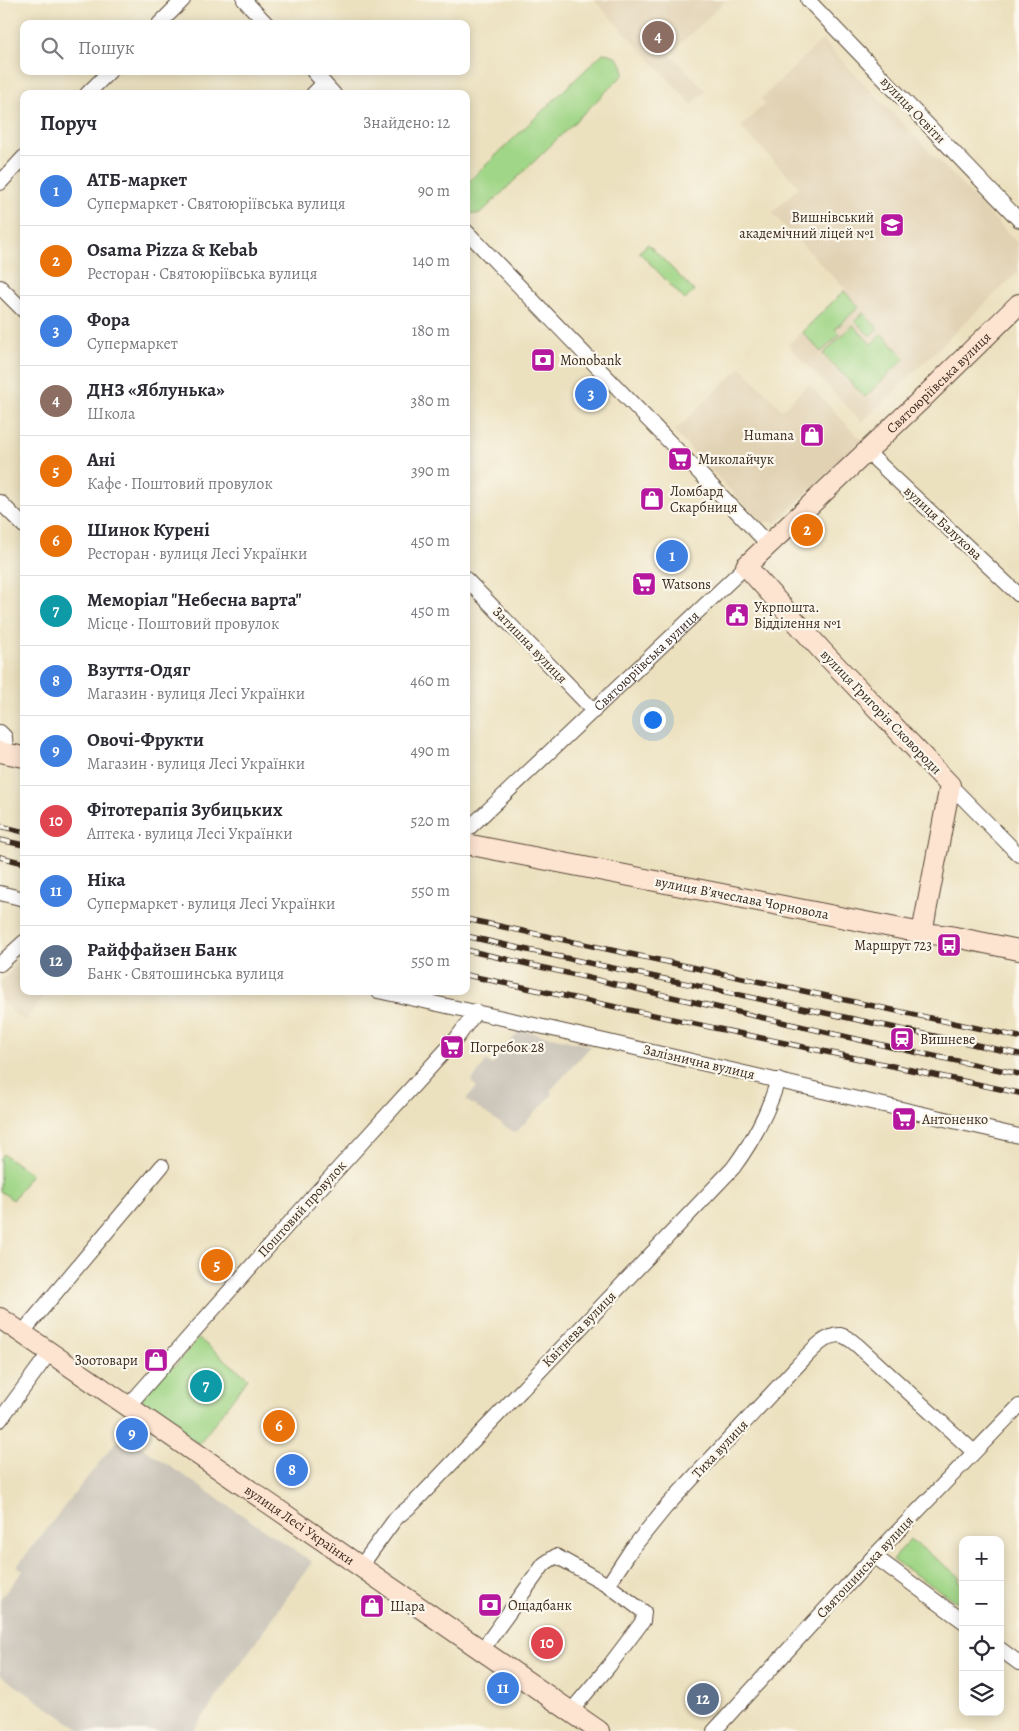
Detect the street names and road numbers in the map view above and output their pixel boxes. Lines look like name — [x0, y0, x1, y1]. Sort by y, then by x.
street label: вулиця Освіти — [876, 72, 950, 148]
street label: Святоюріївська вулиця — [882, 327, 995, 437]
street label: вулиця Балукова — [900, 482, 987, 565]
street label: Затишна вулиця — [489, 603, 572, 688]
street label: Святоюріївська вулиця — [589, 606, 703, 715]
street label: вулиця Григорія Сковороди — [816, 645, 946, 779]
street label: вулиця Вʼячеслава Чорновола — [654, 872, 831, 924]
street label: Залізнична вулиця — [641, 1040, 757, 1084]
street label: Поштовий провулок — [253, 1157, 351, 1261]
street label: Квітнева вулиця — [538, 1287, 620, 1371]
street label: Тиха вулиця — [688, 1415, 752, 1483]
street label: вулиця Лесі Українки — [241, 1480, 359, 1569]
street label: Святошинська вулиця — [812, 1511, 918, 1623]

